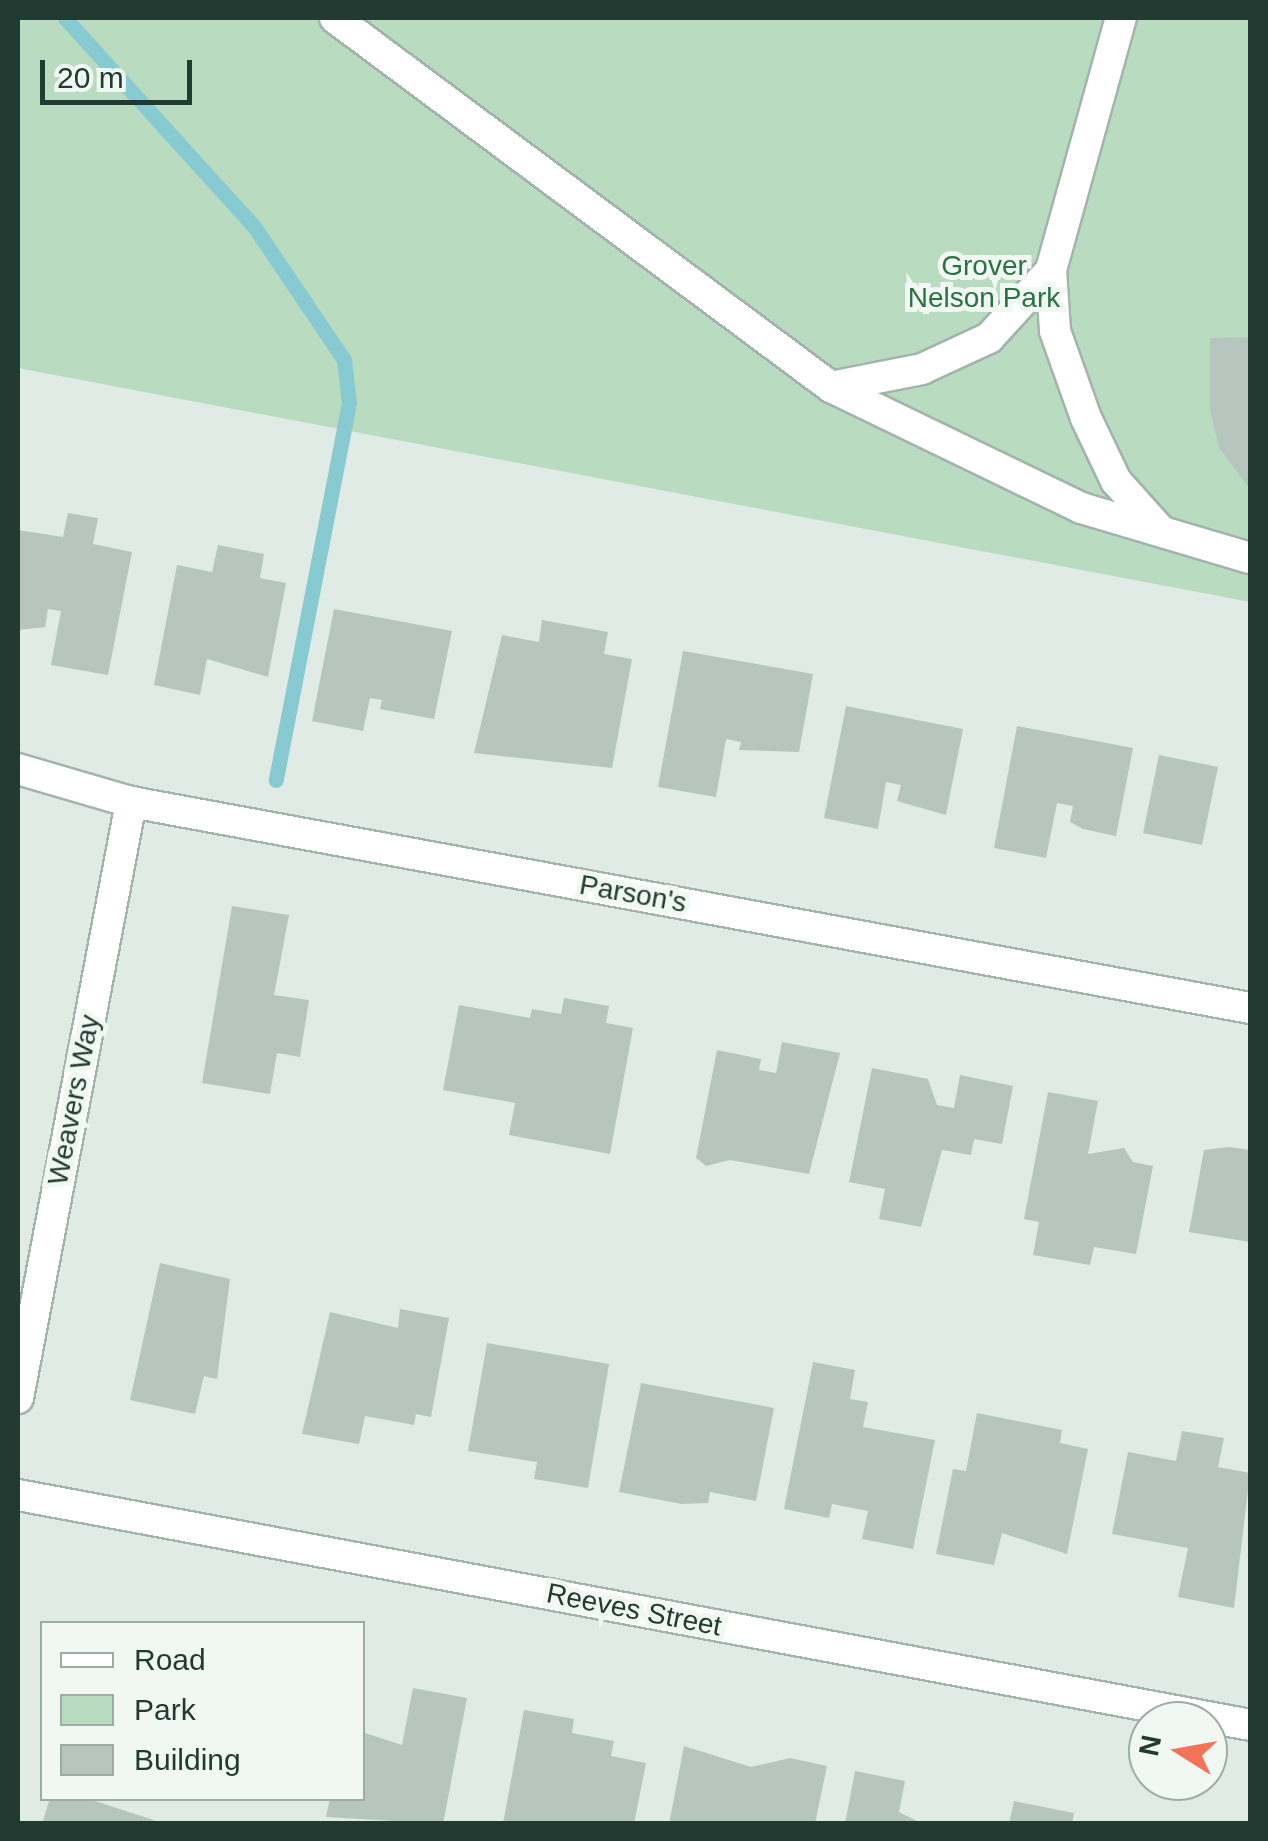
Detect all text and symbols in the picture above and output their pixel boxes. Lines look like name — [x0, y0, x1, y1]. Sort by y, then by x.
scale bar — [45, 40, 198, 102]
text: 20 m — [57, 61, 124, 94]
park label: Grover Nelson Park — [908, 249, 1060, 315]
street label: Parson's — [577, 868, 689, 920]
street label: Weavers Way — [41, 1012, 107, 1188]
street label: Reeves Street — [544, 1577, 724, 1643]
legend — [40, 1621, 365, 1801]
text: Road — [134, 1643, 206, 1676]
text: Park — [134, 1693, 196, 1726]
north arrow — [1128, 1701, 1228, 1801]
text: N — [1133, 1733, 1167, 1758]
text: Building — [134, 1743, 241, 1776]

